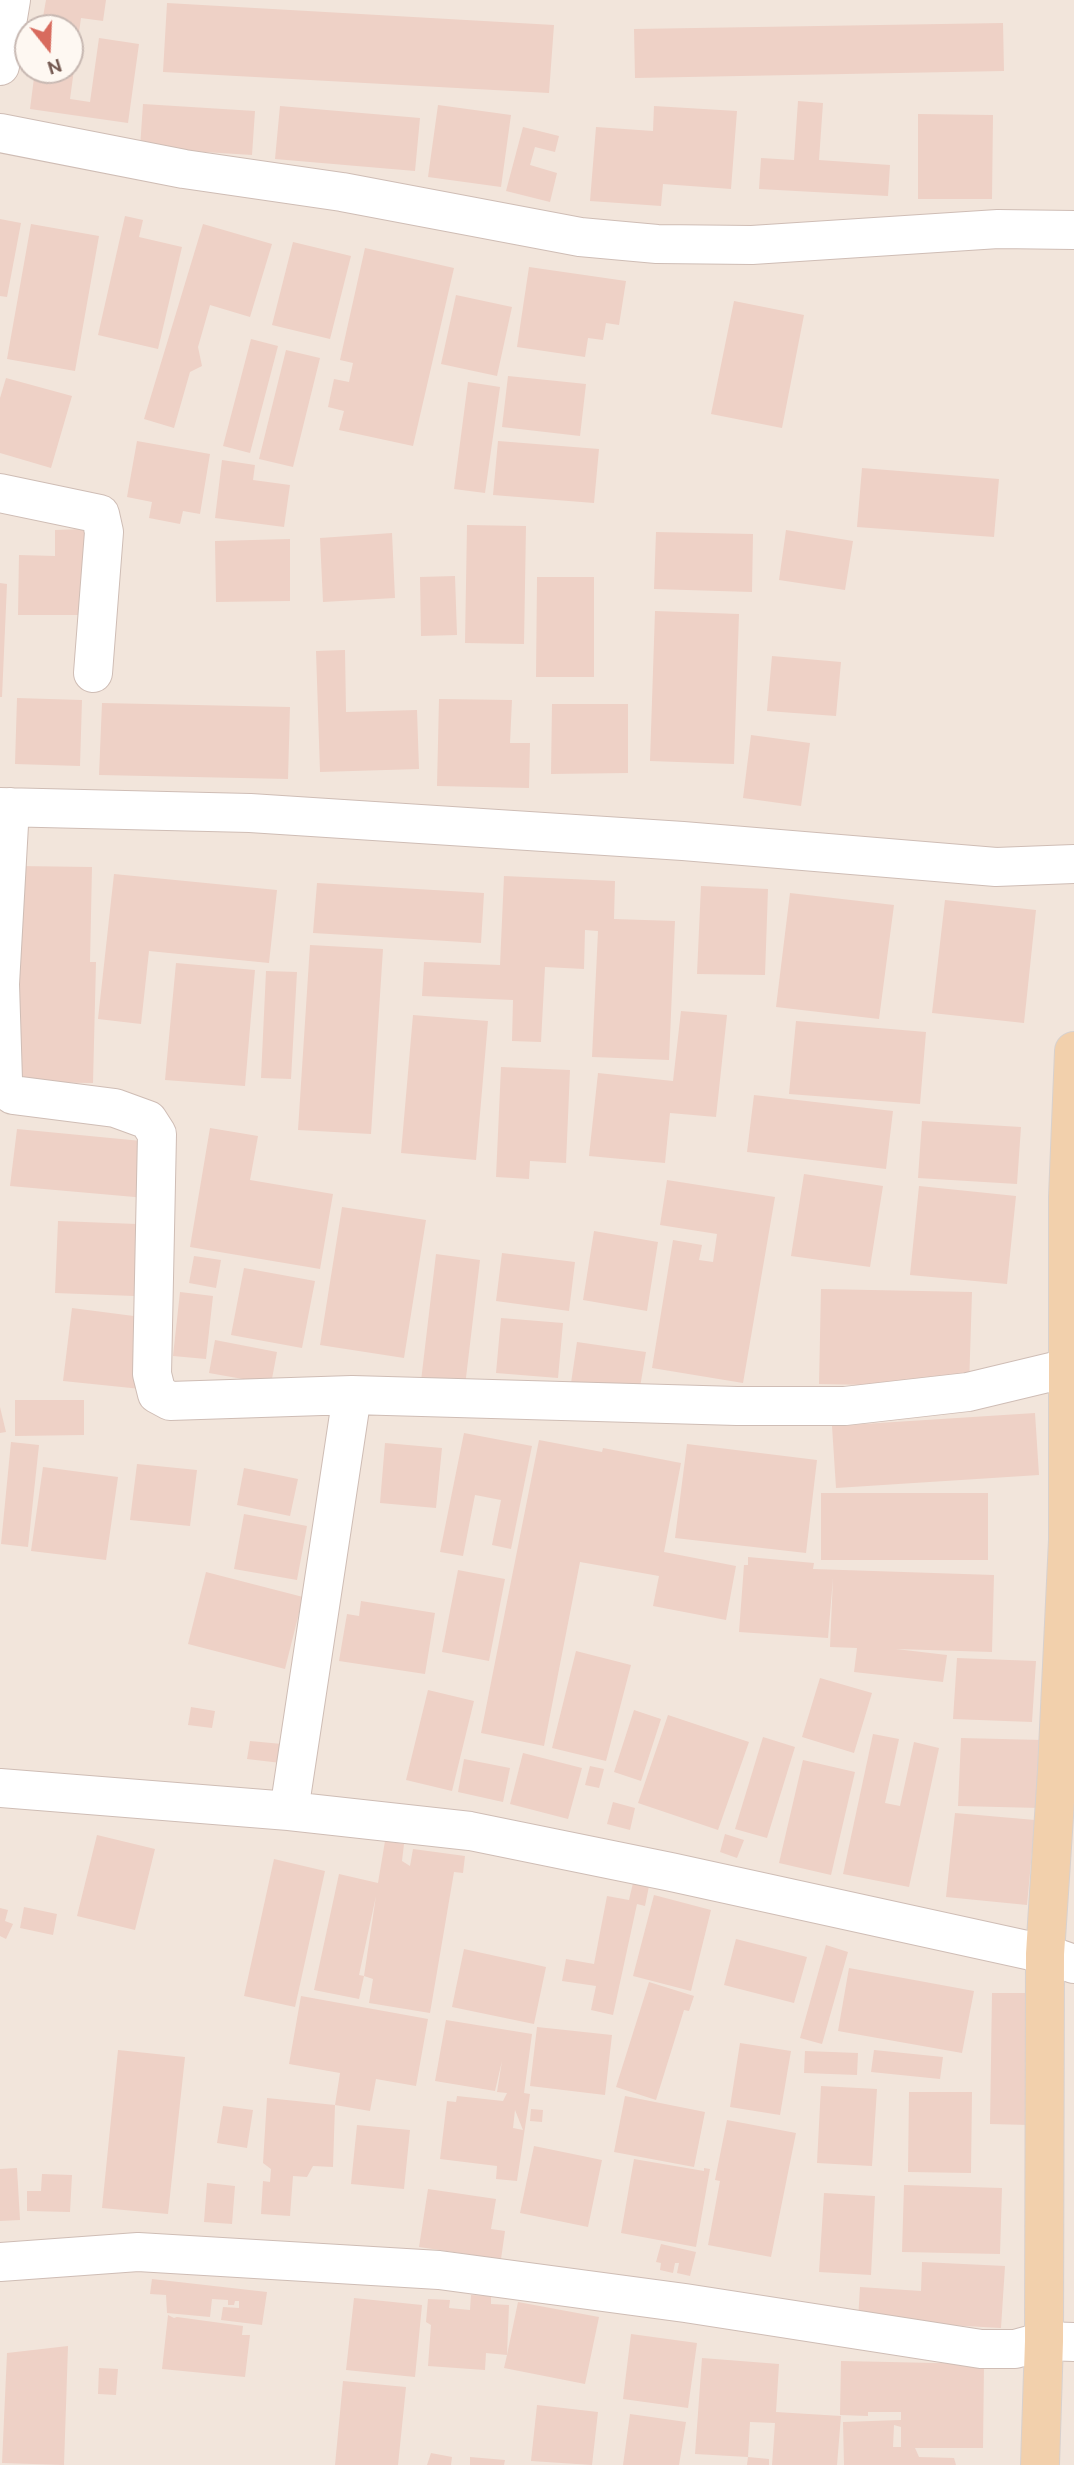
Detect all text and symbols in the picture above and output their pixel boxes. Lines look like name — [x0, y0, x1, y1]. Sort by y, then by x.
north arrow — [14, 14, 84, 84]
text: N — [45, 54, 65, 80]

